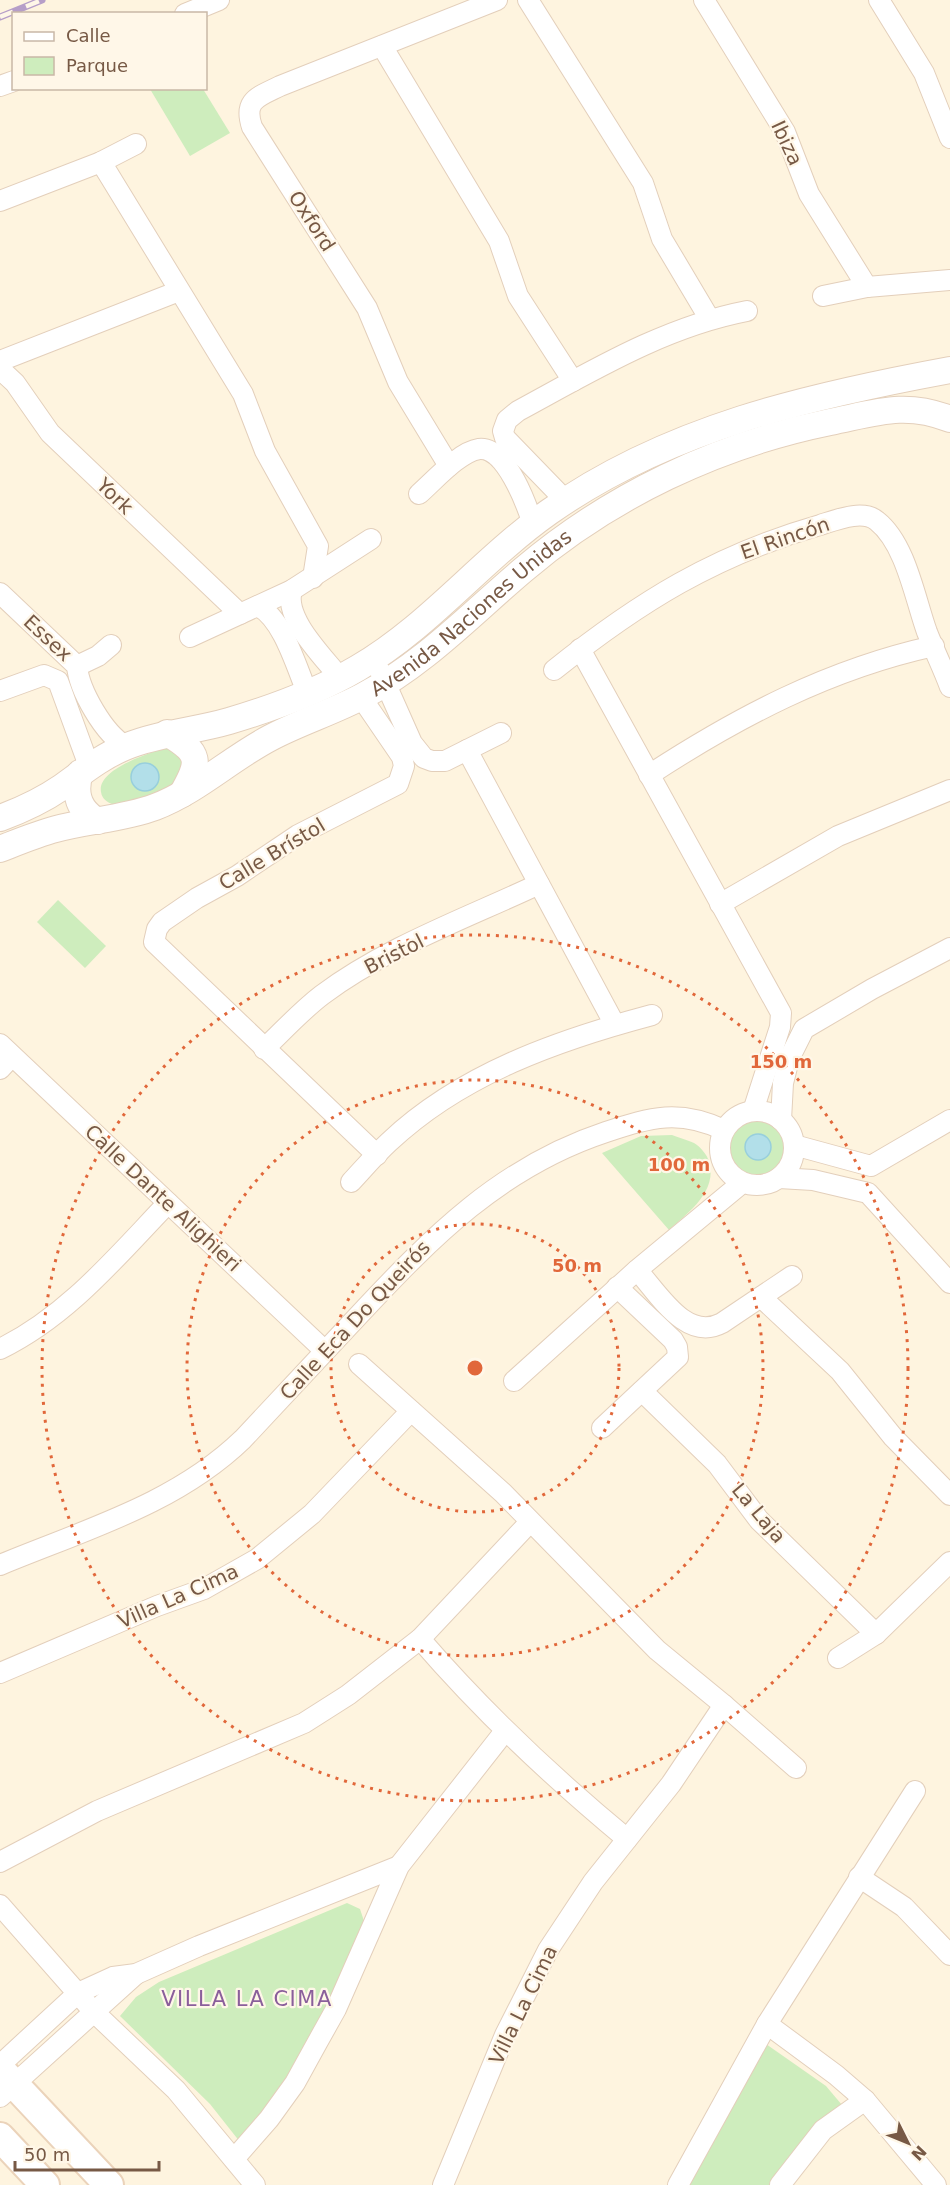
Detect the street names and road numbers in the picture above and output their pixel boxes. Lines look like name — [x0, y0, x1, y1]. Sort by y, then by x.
street label: Ibiza — [766, 117, 808, 169]
street label: Oxford — [284, 186, 340, 256]
street label: York — [91, 472, 139, 519]
street label: El Rincón — [737, 512, 833, 564]
street label: Avenida Naciones Unidas — [366, 524, 576, 701]
street label: Essex — [19, 610, 77, 666]
street label: Calle Brístol — [215, 813, 329, 895]
street label: Bristol — [360, 929, 428, 979]
street label: Calle Dante Alighieri — [80, 1119, 246, 1277]
street label: Calle Eca Do Queirós — [275, 1235, 435, 1405]
street label: La Laja — [727, 1478, 791, 1548]
street label: Villa La Cima — [114, 1559, 242, 1633]
street label: Villa La Cima — [484, 1942, 562, 2068]

